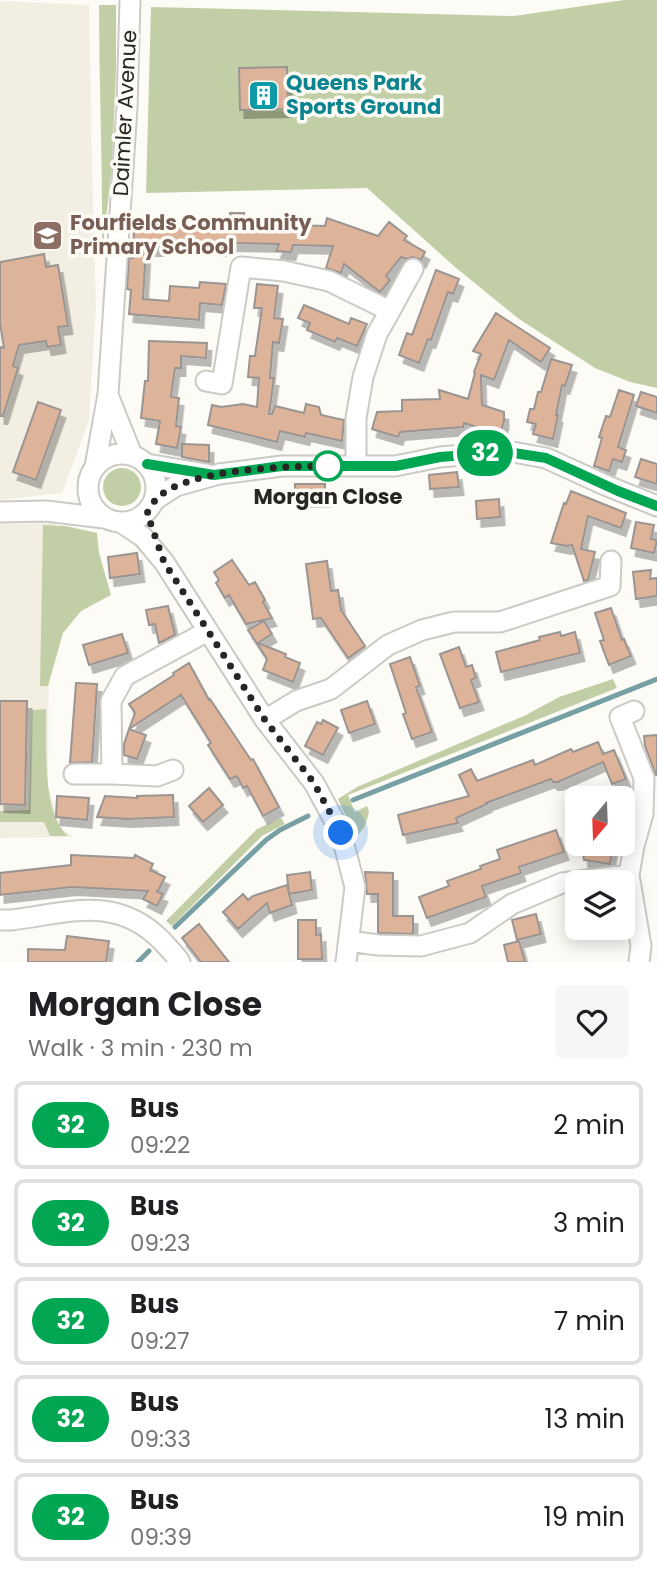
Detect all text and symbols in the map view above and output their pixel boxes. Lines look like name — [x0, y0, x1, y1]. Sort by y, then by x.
street label: Daimler Avenue — [106, 29, 143, 197]
place label: Queens Park Sports Ground — [286, 68, 441, 121]
building icon: Queens Park Sports Ground — [246, 78, 280, 112]
place label: Fourfields Community Primary School — [70, 208, 312, 261]
school or university icon: Fourfields Community Primary School — [30, 218, 64, 252]
line badge: 32 — [454, 430, 516, 476]
text: 32 — [471, 436, 499, 469]
marker: Morgan Close — [313, 451, 343, 481]
place label: Morgan Close — [254, 482, 403, 511]
north arrow — [565, 786, 635, 856]
map controls — [565, 786, 635, 940]
your location — [323, 815, 358, 850]
button: layers — [565, 870, 635, 940]
text: Morgan Close — [28, 981, 262, 1028]
button: heart — [555, 985, 629, 1059]
text: Walk · 3 min · 230 m — [28, 1032, 253, 1064]
text: Bus — [130, 1090, 179, 1126]
text: 2 min — [553, 1107, 625, 1143]
text: 32 — [56, 1108, 85, 1141]
text: 09:22 — [130, 1129, 190, 1161]
text: Bus — [130, 1188, 179, 1224]
text: 3 min — [553, 1205, 625, 1241]
text: 32 — [56, 1206, 85, 1239]
text: 09:23 — [130, 1227, 191, 1259]
text: Bus — [130, 1286, 179, 1322]
text: 7 min — [554, 1303, 625, 1339]
text: 32 — [56, 1304, 85, 1337]
text: 09:27 — [130, 1325, 190, 1357]
text: Bus — [130, 1384, 179, 1420]
text: 13 min — [545, 1401, 625, 1437]
text: 32 — [56, 1402, 85, 1435]
text: 09:33 — [130, 1423, 191, 1455]
text: Bus — [130, 1482, 179, 1518]
text: 19 min — [544, 1499, 625, 1535]
text: 32 — [56, 1500, 85, 1533]
text: 09:39 — [130, 1521, 192, 1553]

